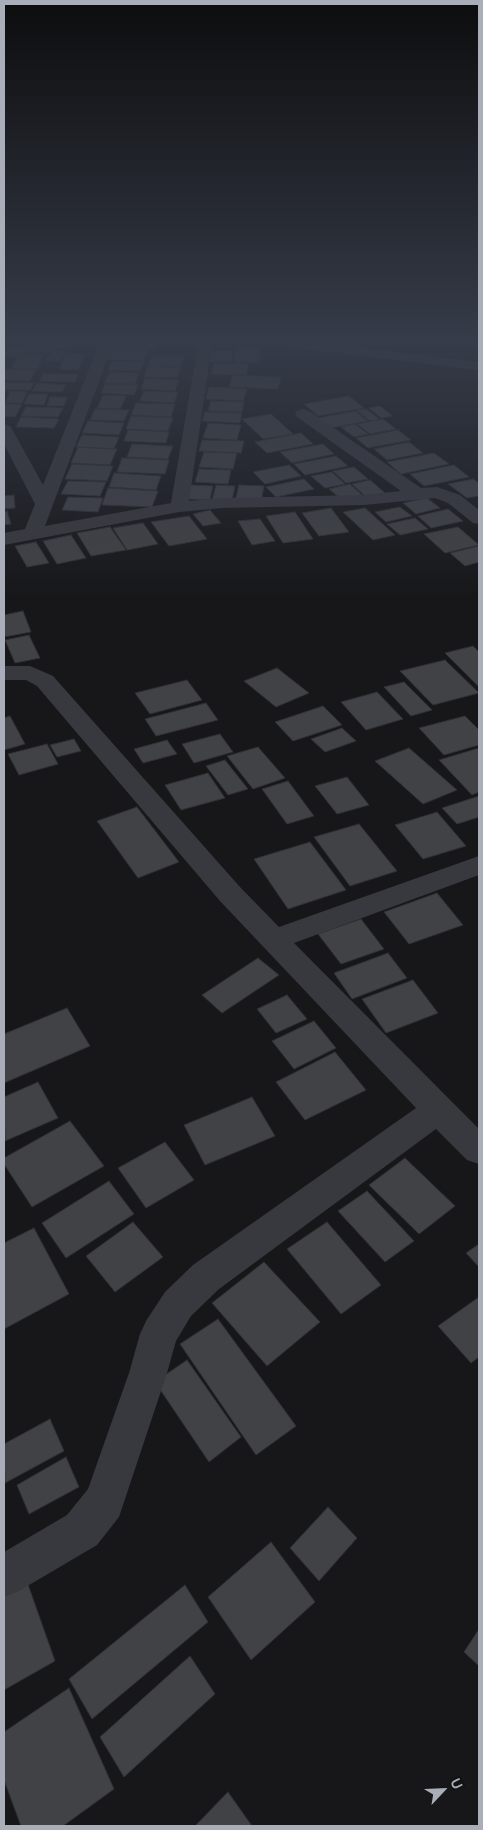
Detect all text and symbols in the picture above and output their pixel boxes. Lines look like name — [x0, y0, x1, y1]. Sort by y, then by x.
north arrow — [418, 1765, 468, 1815]
text: U — [446, 1775, 467, 1792]

